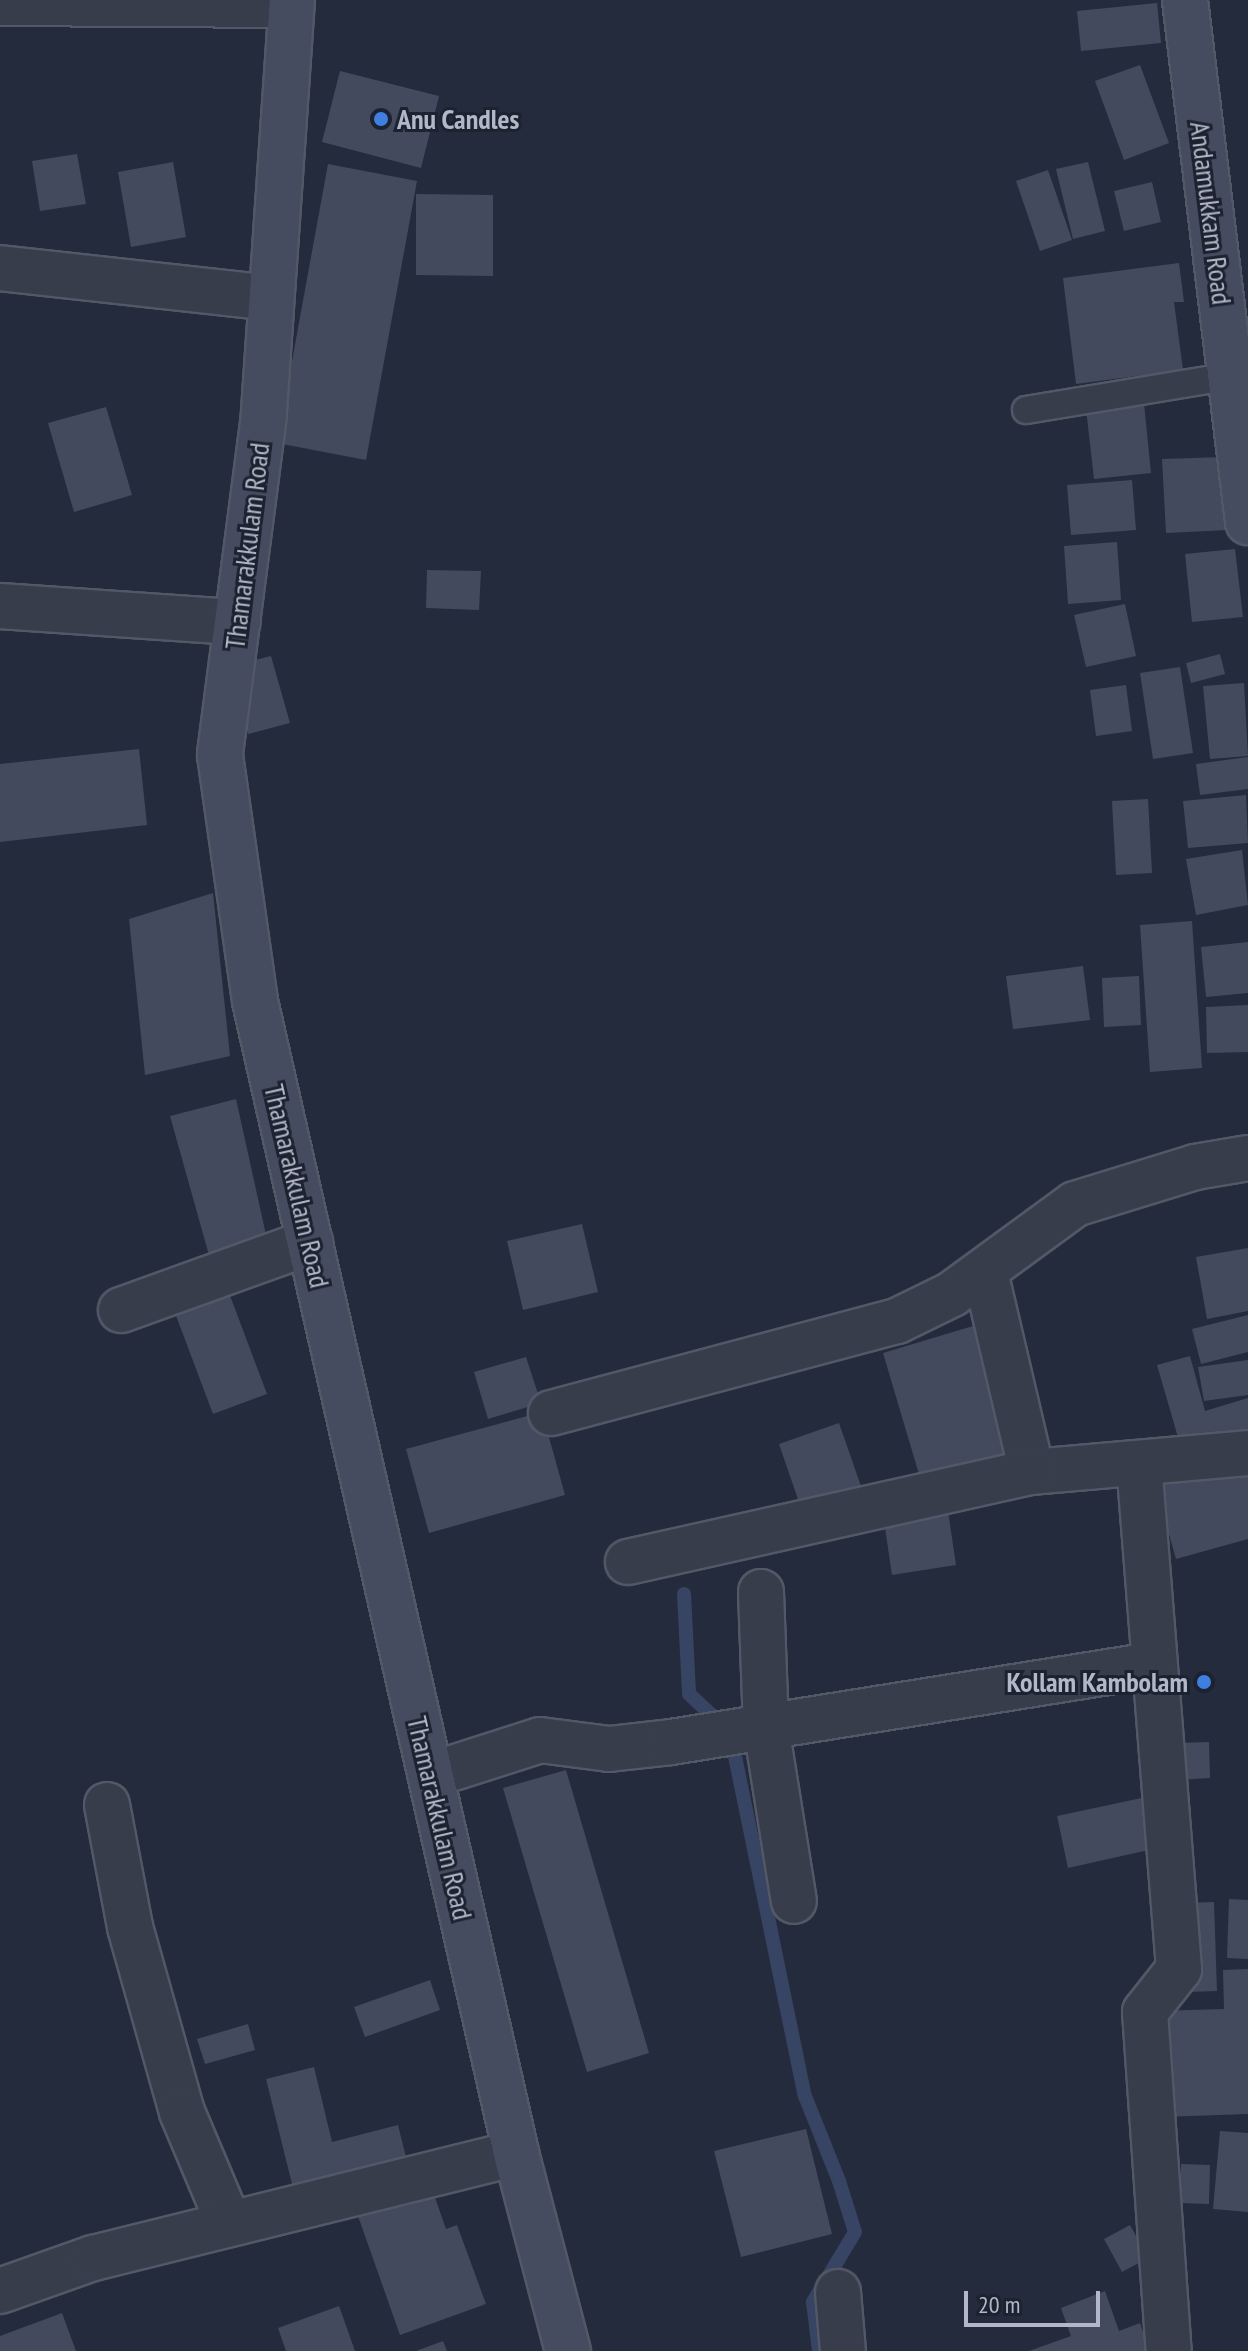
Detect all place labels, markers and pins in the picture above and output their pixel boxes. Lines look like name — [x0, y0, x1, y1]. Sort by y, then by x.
place label: Anu Candles — [397, 102, 520, 136]
marker: Anu Candles — [372, 110, 390, 128]
place label: Kollam Kambolam — [1007, 1665, 1188, 1699]
marker: Kollam Kambolam — [1195, 1673, 1213, 1691]

